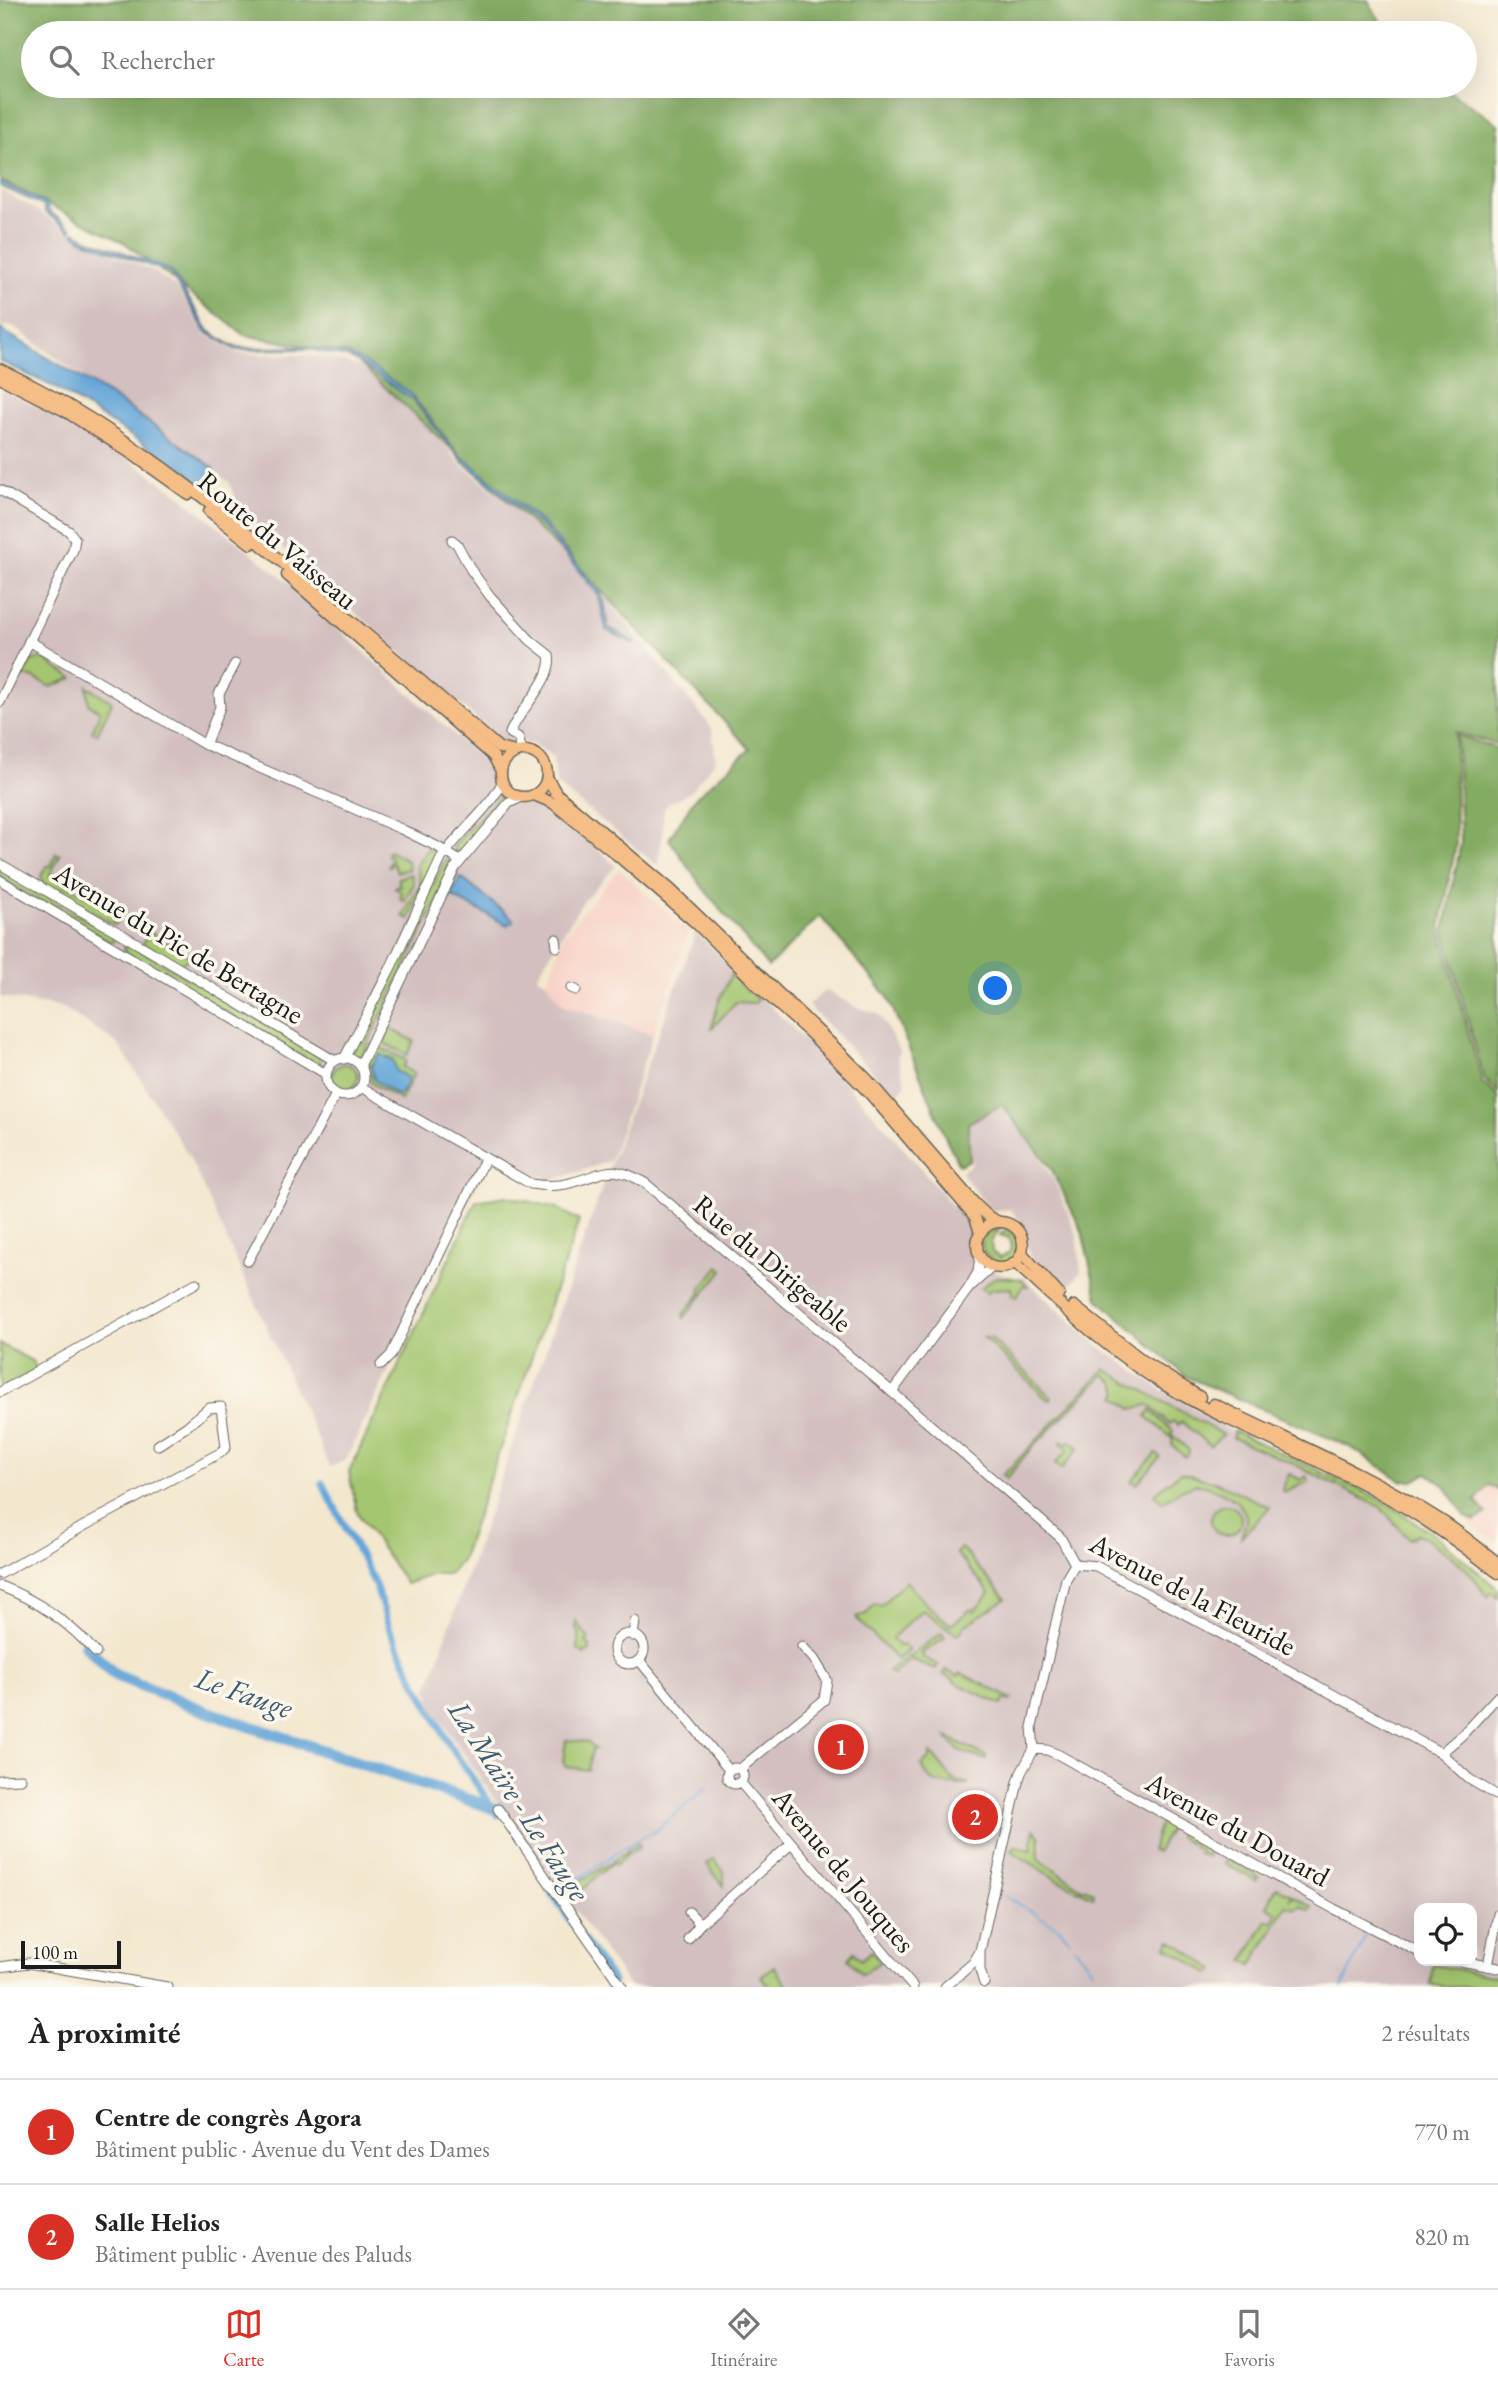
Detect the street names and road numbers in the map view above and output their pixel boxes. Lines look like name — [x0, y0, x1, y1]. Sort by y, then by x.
street label: Route du Vaisseau — [191, 463, 365, 617]
street label: Avenue du Pic de Bertagne — [47, 854, 311, 1032]
street label: Rue du Dirigeable — [686, 1186, 860, 1340]
street label: Avenue de la Fleuride — [1083, 1524, 1302, 1663]
street label: Avenue du Douard — [1139, 1763, 1337, 1895]
street label: Avenue de Jouques — [764, 1779, 923, 1960]

